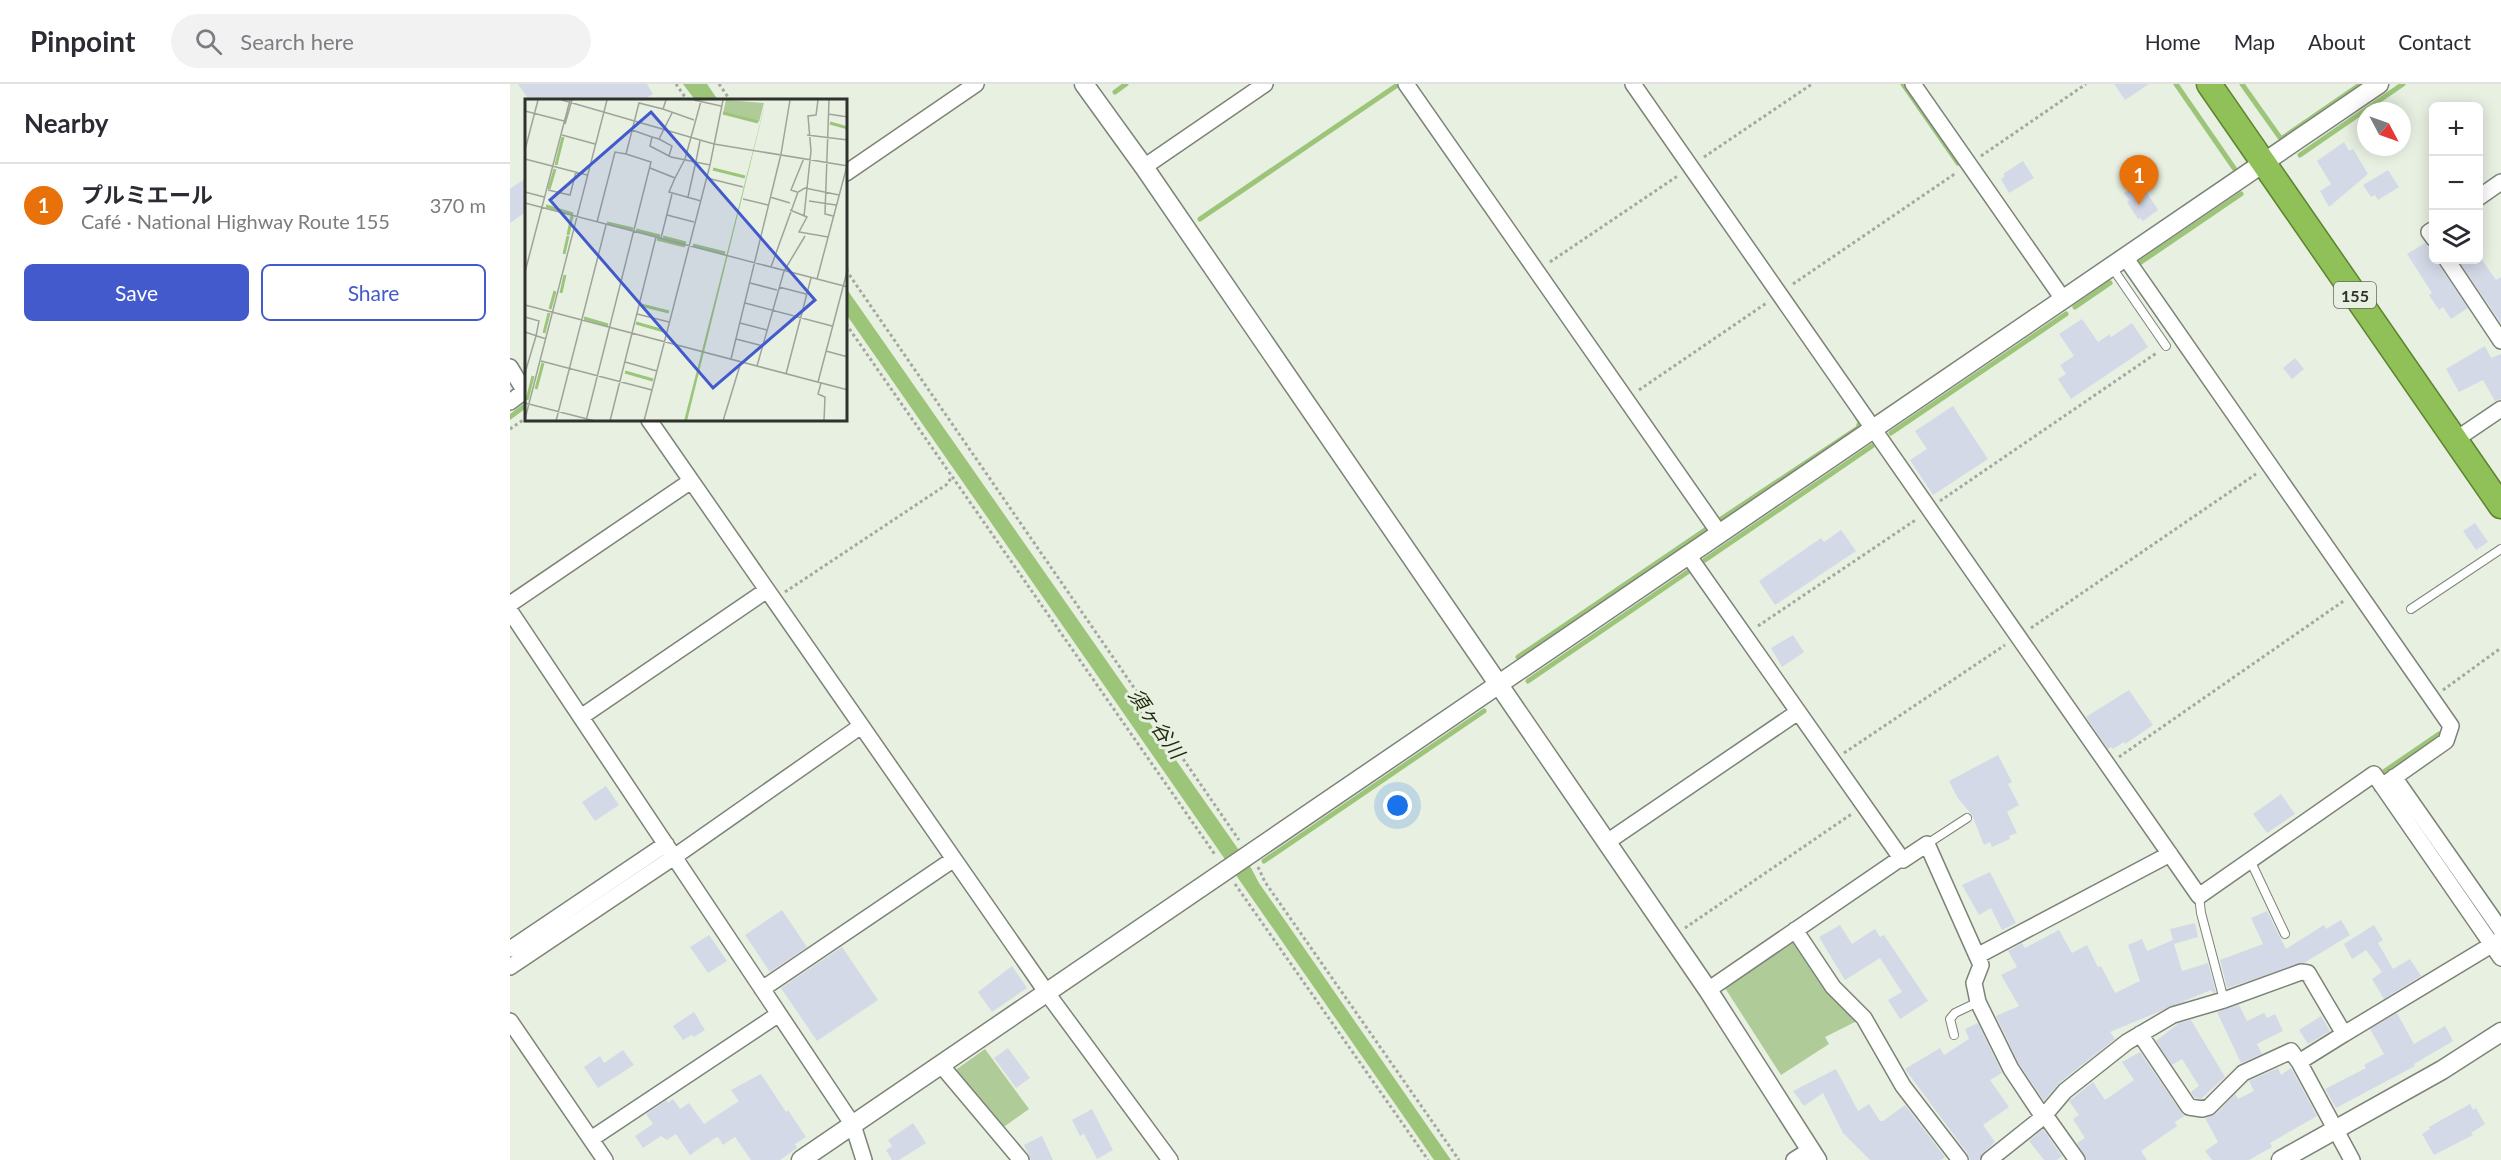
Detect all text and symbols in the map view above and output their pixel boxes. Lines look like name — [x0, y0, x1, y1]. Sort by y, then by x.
search box — [171, 14, 591, 68]
text: Pinpoint — [30, 24, 135, 58]
icon: search — [192, 25, 225, 58]
text: Search here — [240, 28, 354, 55]
text: Home — [2145, 29, 2201, 54]
text: Map — [2234, 29, 2275, 54]
text: About — [2308, 29, 2365, 54]
text: Contact — [2398, 29, 2471, 54]
inset map — [525, 99, 848, 422]
north arrow — [2357, 102, 2411, 156]
map controls — [2429, 102, 2483, 264]
button: + — [2429, 102, 2483, 156]
text: Nearby — [24, 107, 109, 139]
pin: 1 — [2120, 156, 2158, 205]
button: − — [2429, 156, 2483, 210]
text: プルミエール — [81, 181, 213, 208]
text: 1 — [38, 193, 49, 217]
text: 370 m — [430, 193, 486, 217]
text: Café · National Highway Route 155 — [81, 209, 390, 233]
button: layers — [2429, 210, 2483, 264]
button: Save — [24, 264, 249, 321]
button: Share — [261, 264, 486, 321]
road number: 155 — [2334, 282, 2376, 308]
water label: 須ヶ谷川 — [1124, 683, 1191, 764]
your location — [1383, 791, 1412, 820]

